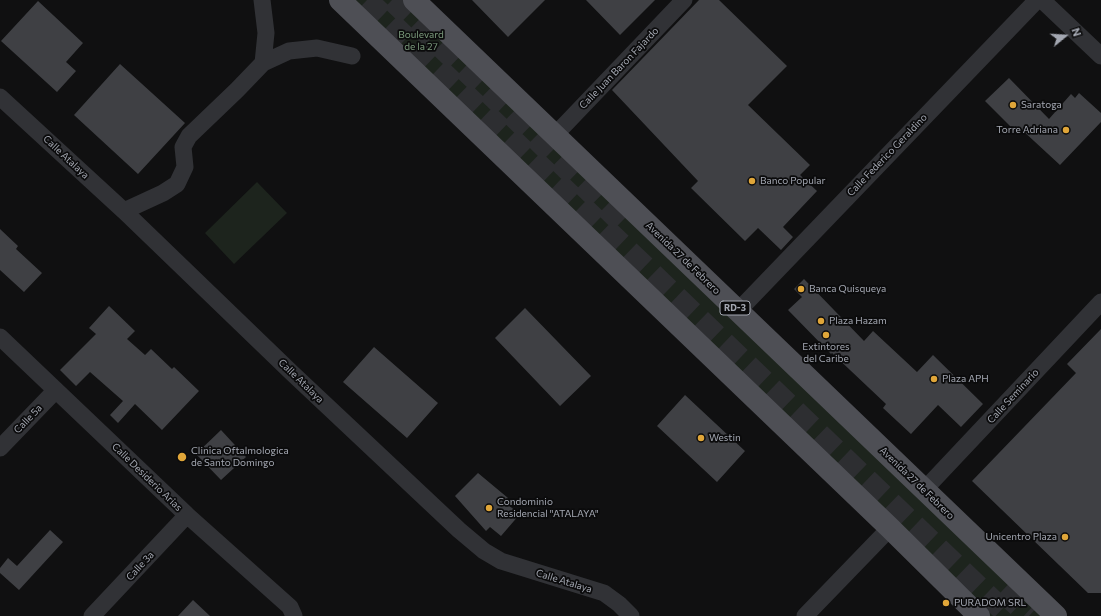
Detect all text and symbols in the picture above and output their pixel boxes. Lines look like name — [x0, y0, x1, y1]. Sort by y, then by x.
north arrow — [1045, 16, 1085, 56]
street label: Calle Juan Baron Fajardo — [577, 25, 661, 111]
text: N — [1069, 26, 1084, 38]
park label: Boulevard de la 27 — [398, 29, 444, 52]
place label: Saratoga — [1021, 99, 1062, 111]
marker: Saratoga — [1008, 100, 1018, 110]
street label: Calle Federico Geraldino — [845, 111, 929, 199]
place label: Torre Adriana — [996, 124, 1058, 136]
marker: Torre Adriana — [1061, 125, 1071, 135]
street label: Calle Atalaya — [41, 133, 91, 181]
place label: Banco Popular — [760, 175, 826, 187]
marker: Banco Popular — [747, 176, 757, 186]
street label: Avenida 27 de Febrero — [643, 219, 723, 297]
place label: Banca Quisqueya — [809, 283, 886, 295]
marker: Banca Quisqueya — [796, 284, 806, 294]
road number: RD-3 — [720, 301, 750, 315]
place label: Plaza Hazam — [829, 315, 887, 327]
marker: Plaza Hazam — [816, 316, 826, 326]
marker: Extintores del Caribe — [821, 330, 831, 340]
place label: Extintores del Caribe — [802, 341, 850, 364]
street label: Calle Atalaya — [276, 356, 326, 406]
street label: Calle Seminario — [985, 366, 1041, 426]
place label: Plaza APH — [942, 373, 989, 385]
marker: Plaza APH — [929, 374, 939, 384]
street label: Calle 5a — [11, 402, 45, 436]
place label: Westin — [709, 432, 741, 444]
marker: Westin — [696, 433, 706, 443]
street label: Calle Desiderio Arias — [109, 440, 185, 514]
street label: Avenida 27 de Febrero — [877, 444, 957, 522]
place label: Clinica Oftalmologica de Santo Domingo — [191, 445, 289, 468]
marker: Clinica Oftalmologica de Santo Domingo — [176, 451, 188, 463]
place label: Condominio Residencial "ATALAYA" — [497, 496, 599, 520]
marker: Condominio Residencial "ATALAYA" — [484, 503, 494, 513]
place label: Unicentro Plaza — [985, 531, 1057, 543]
marker: Unicentro Plaza — [1060, 532, 1070, 542]
street label: Calle 3a — [124, 549, 156, 583]
street label: Calle Atalaya — [534, 567, 594, 595]
place label: PURADOM SRL — [954, 597, 1026, 609]
marker: PURADOM SRL — [941, 598, 951, 608]

